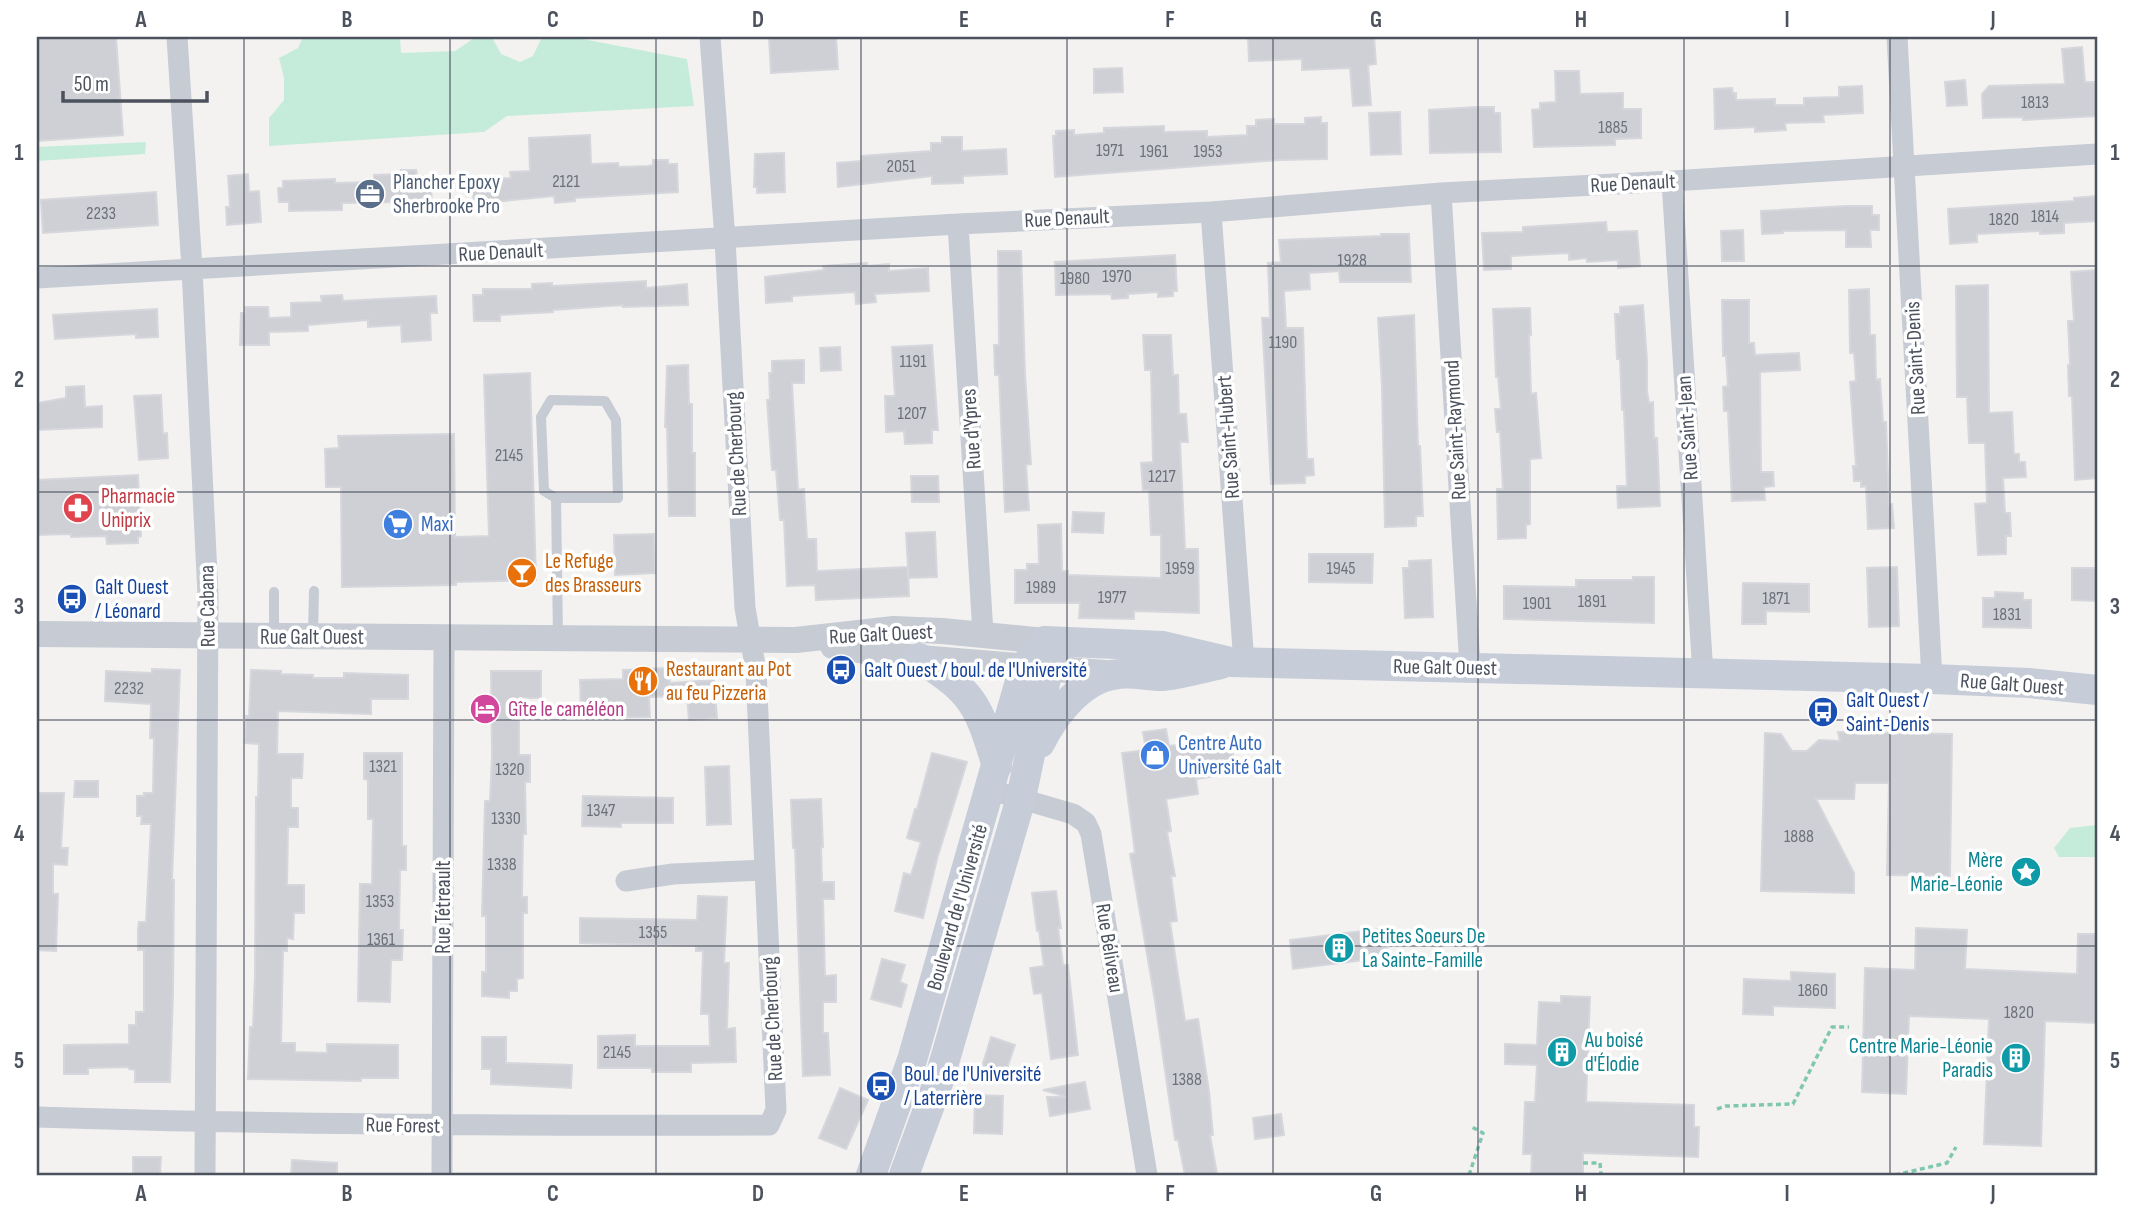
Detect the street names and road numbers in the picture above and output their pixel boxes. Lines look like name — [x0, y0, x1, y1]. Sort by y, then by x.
street label: Rue Denault — [1590, 169, 1676, 198]
street label: Rue Denault — [1024, 204, 1110, 233]
street label: Rue Denault — [458, 238, 544, 267]
street label: Rue Saint-Denis — [1900, 301, 1931, 415]
street label: Rue Saint-Raymond — [1439, 359, 1472, 500]
street label: Rue Saint-Hubert — [1212, 374, 1245, 500]
street label: Rue Saint-Jean — [1671, 375, 1704, 481]
street label: Rue d'Ypres — [956, 388, 987, 470]
street label: Rue de Cherbourg — [721, 391, 752, 517]
street label: Rue Cabana — [194, 565, 221, 647]
street label: Rue Galt Ouest — [828, 619, 934, 650]
street label: Rue Galt Ouest — [260, 625, 364, 650]
street label: Rue Galt Ouest — [1393, 654, 1497, 681]
street label: Rue Galt Ouest — [1959, 668, 2065, 701]
street label: Boulevard de l'Université — [922, 821, 993, 993]
street label: Rue Tétreault — [431, 860, 456, 954]
street label: Rue Béliveau — [1090, 902, 1129, 994]
street label: Rue de Cherbourg — [757, 956, 788, 1082]
street label: Rue Forest — [365, 1112, 441, 1139]

